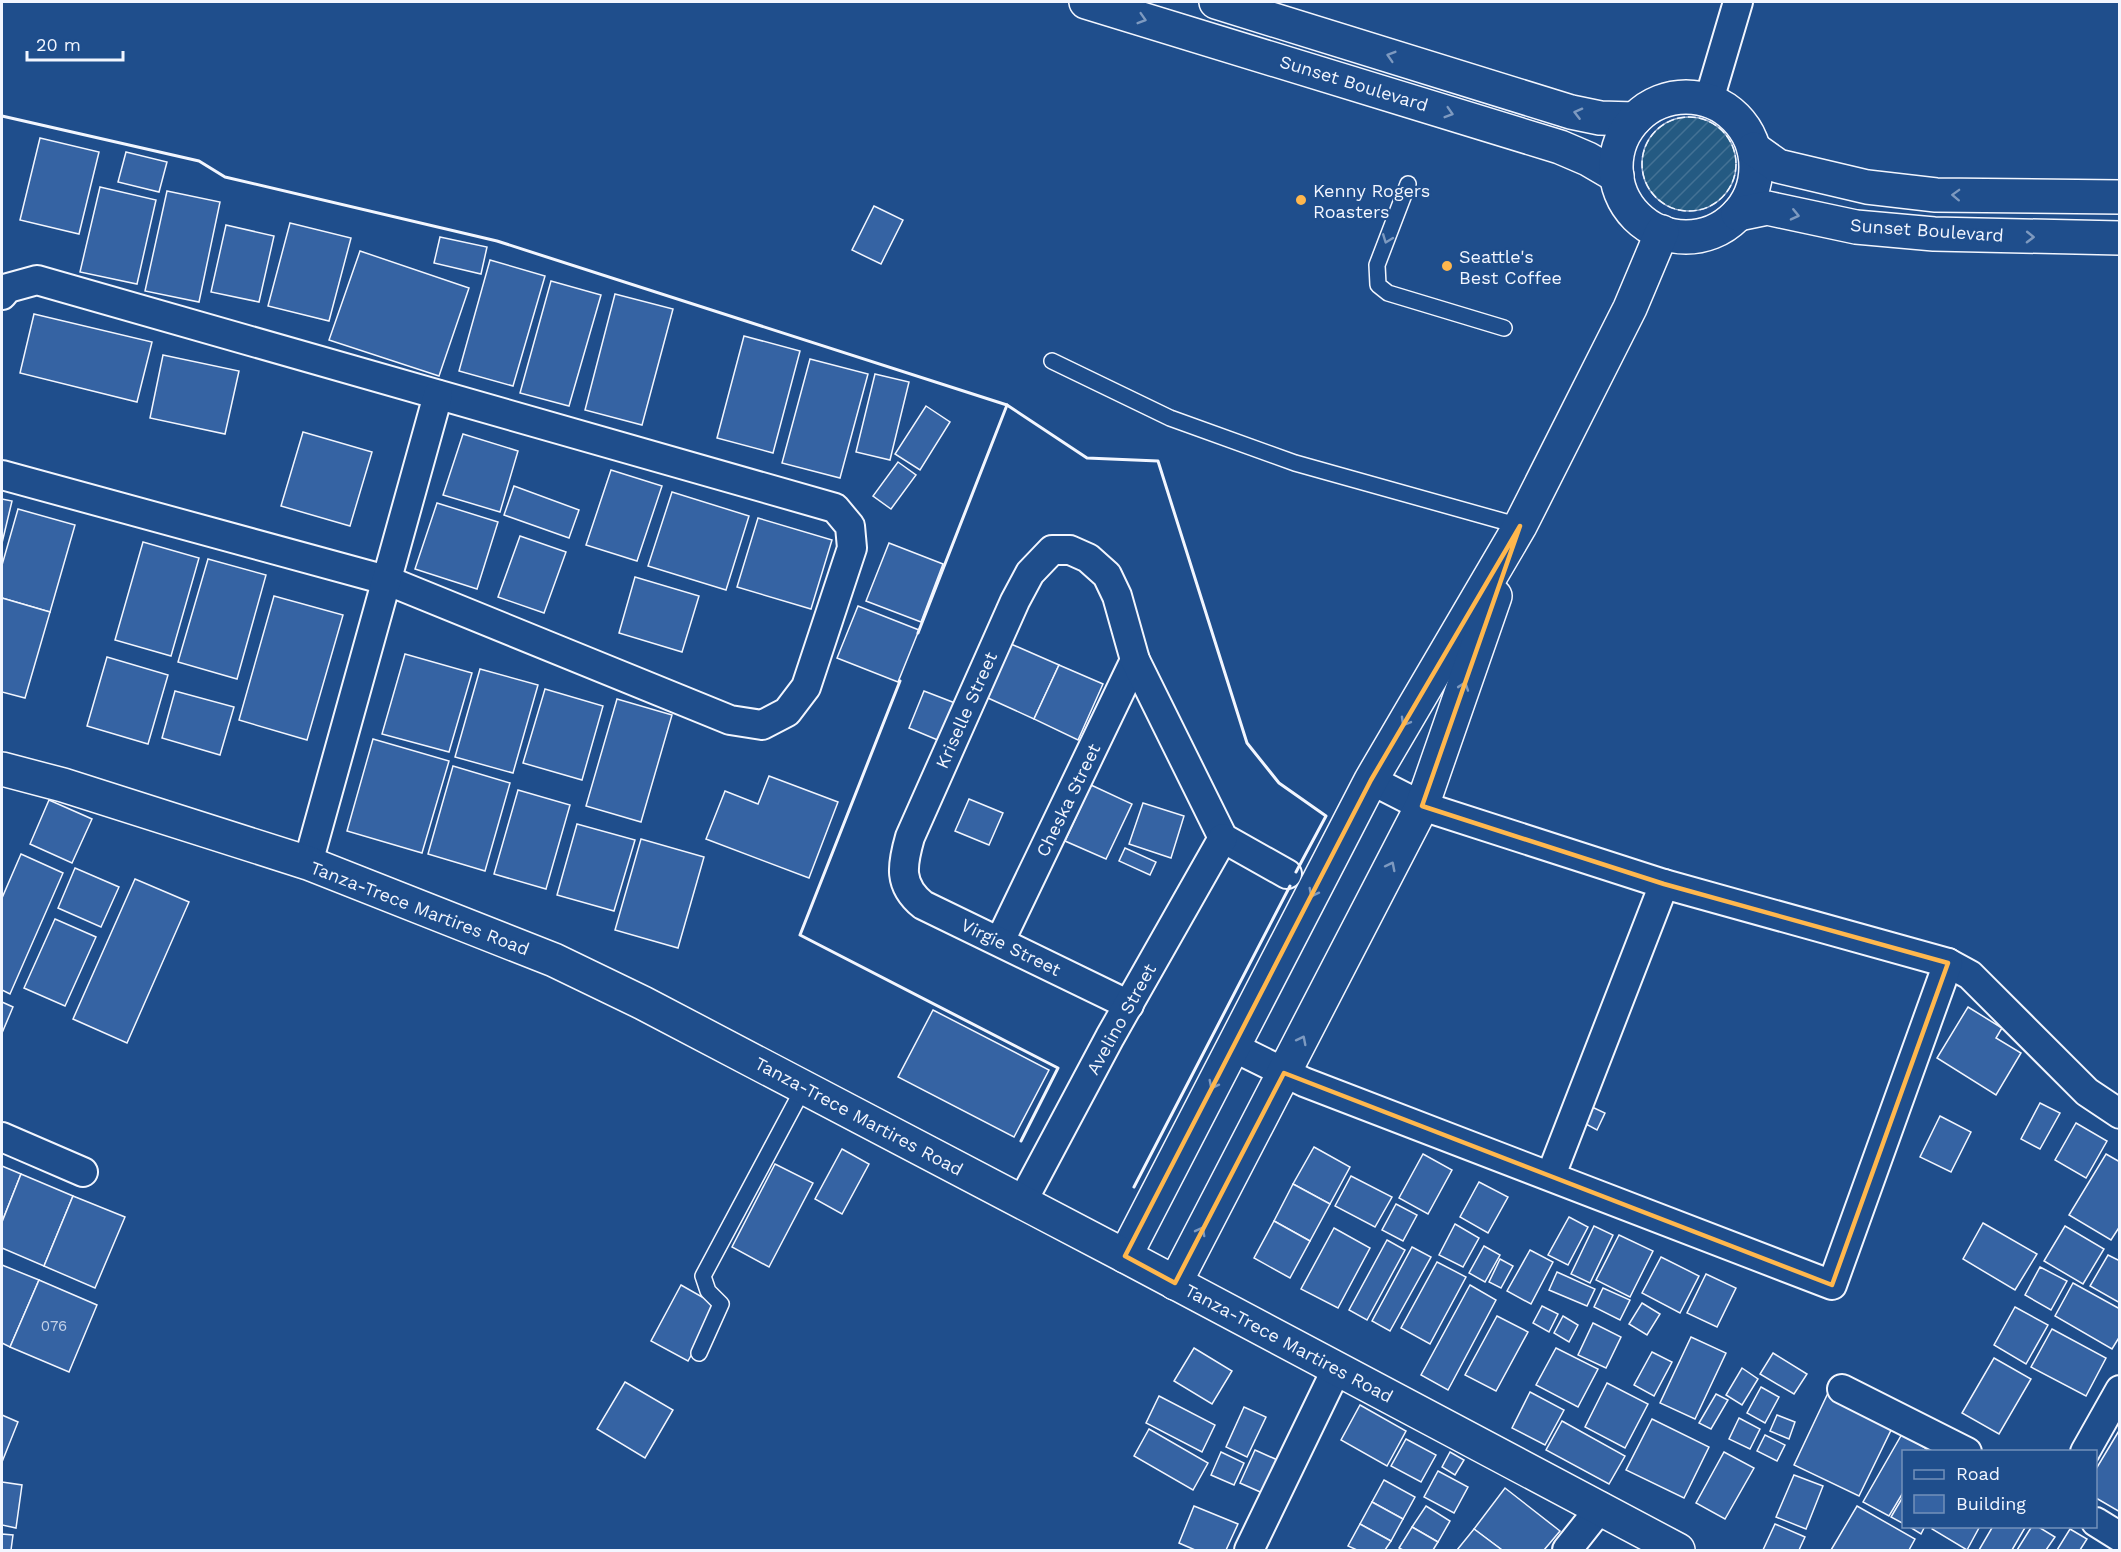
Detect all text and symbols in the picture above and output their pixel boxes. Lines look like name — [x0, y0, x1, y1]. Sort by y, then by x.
one-way arrow — [1136, 12, 1147, 24]
scale bar — [27, 24, 123, 62]
text: 20 m — [36, 34, 81, 55]
street label: Sunset Boulevard — [1277, 50, 1431, 116]
one-way arrow — [1386, 51, 1397, 63]
one-way arrow — [1443, 105, 1454, 118]
one-way arrow — [1573, 107, 1583, 120]
place label: Kenny Rogers Roasters — [1313, 180, 1430, 222]
one-way arrow — [1952, 189, 1961, 202]
marker: Kenny Rogers Roasters — [1294, 193, 1308, 207]
one-way arrow — [1789, 208, 1799, 221]
street label: Sunset Boulevard — [1849, 214, 2005, 246]
one-way arrow — [2026, 231, 2035, 243]
one-way arrow — [1382, 233, 1394, 244]
place label: Seattle's Best Coffee — [1459, 246, 1562, 288]
marker: Seattle's Best Coffee — [1440, 259, 1454, 273]
street label: Kriselle Street — [931, 648, 1001, 772]
one-way arrow — [1457, 681, 1470, 692]
one-way arrow — [1401, 715, 1413, 726]
street label: Cheska Street — [1031, 739, 1105, 860]
street label: Tanza-Trece Martires Road — [308, 857, 532, 959]
one-way arrow — [1384, 862, 1395, 873]
one-way arrow — [1308, 887, 1320, 898]
street label: Virgie Street — [958, 914, 1065, 980]
street label: Avelino Street — [1082, 959, 1160, 1078]
one-way arrow — [1294, 1035, 1306, 1046]
street label: Tanza-Trece Martires Road — [751, 1052, 967, 1180]
one-way arrow — [1209, 1078, 1220, 1089]
one-way arrow — [1194, 1227, 1205, 1237]
street label: Tanza-Trece Martires Road — [1181, 1279, 1397, 1407]
house number: 076 — [41, 1317, 67, 1335]
legend — [1902, 1450, 2097, 1528]
text: Road — [1956, 1463, 2000, 1484]
text: Building — [1956, 1493, 2026, 1514]

